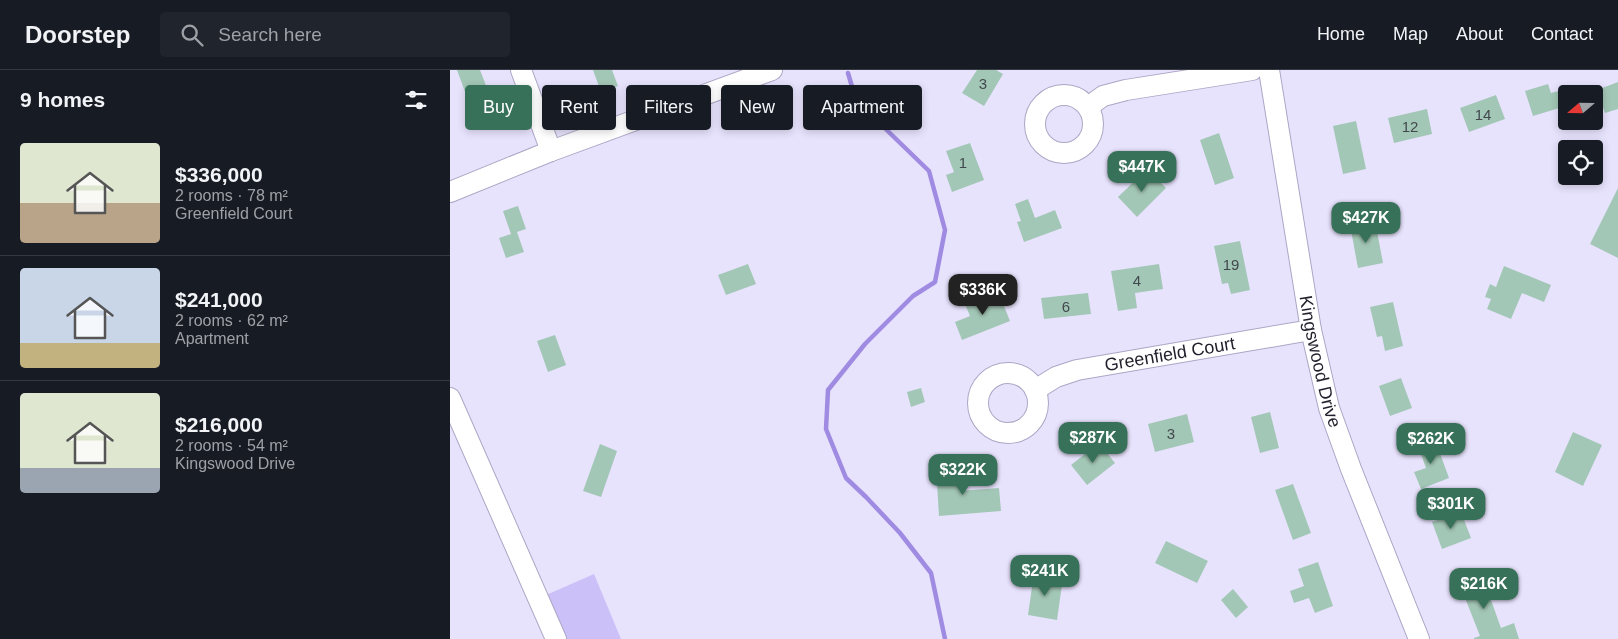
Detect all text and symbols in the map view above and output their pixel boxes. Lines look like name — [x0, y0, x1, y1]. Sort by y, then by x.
search box — [160, 12, 510, 57]
text: Doorstep — [25, 21, 130, 48]
icon: search — [178, 21, 206, 49]
text: Search here — [218, 24, 322, 45]
text: Home — [1317, 24, 1365, 44]
text: Map — [1393, 24, 1428, 44]
text: About — [1456, 24, 1503, 44]
text: Contact — [1531, 24, 1593, 44]
house number: 3 — [979, 75, 987, 92]
chip: Buy — [465, 85, 532, 130]
chip: Rent — [542, 85, 616, 130]
chip: Filters — [626, 85, 711, 130]
chip: New — [721, 85, 793, 130]
chip: Apartment — [803, 85, 922, 130]
north arrow — [1558, 85, 1602, 130]
map controls — [1558, 85, 1603, 185]
icon: filters — [402, 86, 430, 114]
text: 9 homes — [20, 88, 105, 111]
house number: 14 — [1475, 106, 1491, 123]
house number: 12 — [1402, 118, 1418, 135]
button: locate — [1558, 140, 1603, 185]
pin: $447K — [1107, 150, 1177, 193]
house number: 1 — [959, 154, 967, 171]
text: $447K — [1118, 158, 1166, 175]
icon: home — [60, 163, 120, 223]
text: $336,000 — [175, 163, 263, 186]
text: 2 rooms · 78 m² — [175, 187, 288, 204]
pin: $427K — [1331, 202, 1401, 244]
text: Greenfield Court — [175, 205, 292, 222]
text: $427K — [1342, 209, 1390, 226]
house number: 19 — [1223, 256, 1239, 273]
house number: 4 — [1133, 272, 1141, 289]
pin: $336K — [948, 274, 1018, 316]
text: $336K — [959, 281, 1007, 298]
icon: home — [60, 288, 120, 348]
text: $241,000 — [175, 288, 263, 311]
street label: Kingswood Drive — [1296, 294, 1345, 430]
house number: 6 — [1062, 298, 1070, 315]
text: 2 rooms · 62 m² — [175, 312, 288, 329]
text: Apartment — [175, 330, 249, 347]
street label: Greenfield Court — [1103, 333, 1237, 375]
icon: home — [60, 413, 120, 473]
text: $216,000 — [175, 413, 263, 436]
pin: $287K — [1058, 422, 1128, 464]
pin: $262K — [1396, 422, 1466, 465]
house number: 3 — [1167, 425, 1175, 442]
text: $287K — [1069, 429, 1117, 446]
text: $262K — [1407, 430, 1455, 447]
text: 2 rooms · 54 m² — [175, 437, 288, 454]
pin: $322K — [928, 454, 998, 496]
text: Kingswood Drive — [175, 455, 295, 472]
text: $322K — [939, 461, 987, 478]
pin: $301K — [1416, 488, 1486, 530]
text: $301K — [1427, 495, 1475, 512]
pin: $241K — [1010, 554, 1080, 597]
text: $241K — [1021, 562, 1069, 579]
pin: $216K — [1449, 568, 1519, 610]
text: $216K — [1460, 575, 1508, 592]

